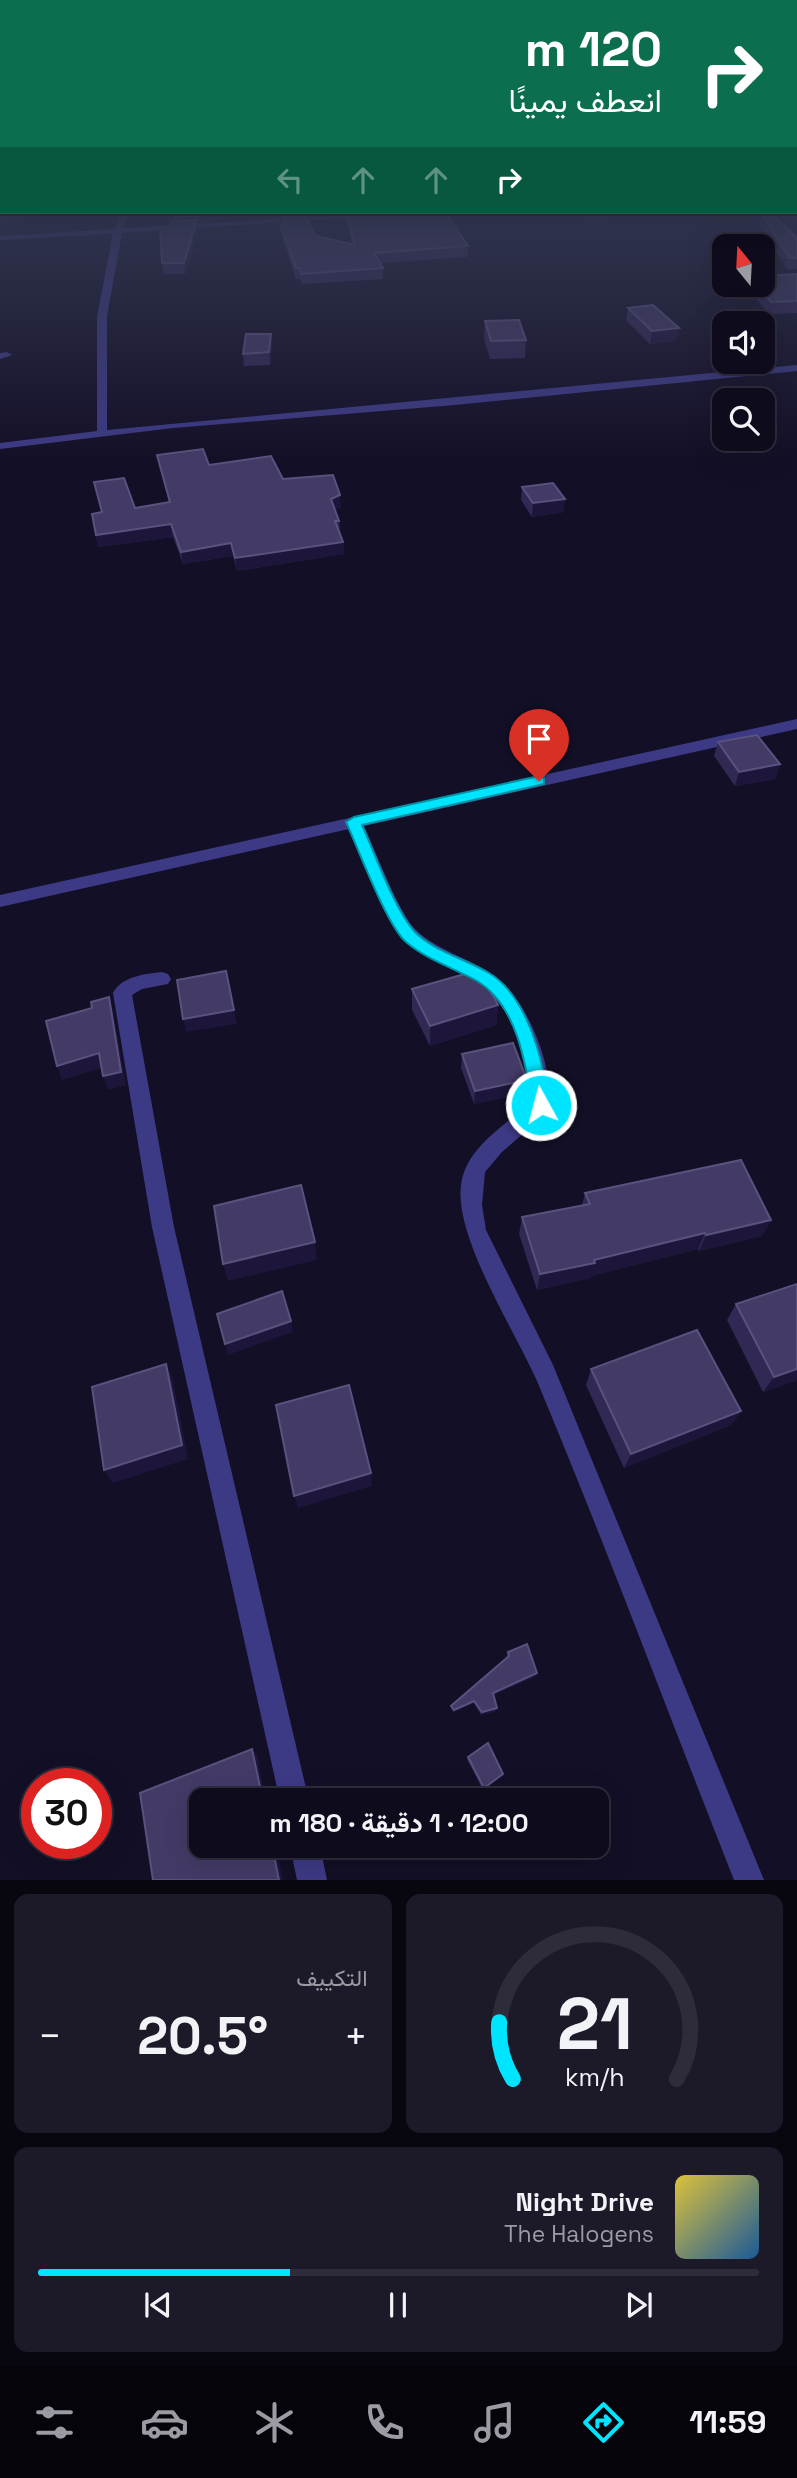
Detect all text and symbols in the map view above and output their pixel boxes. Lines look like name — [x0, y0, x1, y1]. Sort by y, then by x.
text: 120 m — [525, 18, 662, 80]
icon: right — [686, 28, 777, 119]
text: انعطف يمينًا — [509, 81, 662, 121]
icon: left — [271, 161, 309, 199]
icon: ahead — [344, 161, 382, 199]
icon: ahead — [417, 161, 455, 199]
icon: right — [490, 161, 528, 199]
north arrow — [712, 234, 775, 298]
map controls — [712, 234, 775, 451]
button: sound — [712, 311, 775, 374]
button: search — [712, 388, 775, 451]
pin — [509, 709, 569, 781]
icon: arrive — [520, 720, 558, 758]
position arrow — [504, 1068, 578, 1142]
speed limit sign: 30 — [21, 1768, 112, 1859]
text: 12:00 · 1 دقيقة · 180 m — [269, 1806, 529, 1840]
text: التكييف — [296, 1963, 368, 1993]
text: 21 — [556, 1978, 632, 2071]
text: 20.5° — [137, 2003, 268, 2069]
text: − — [38, 2012, 62, 2060]
text: + — [344, 2012, 368, 2060]
text: km/h — [564, 2061, 624, 2093]
text: Night Drive — [516, 2185, 654, 2219]
text: The Halogens — [504, 2219, 654, 2249]
icon: previous — [139, 2286, 177, 2324]
icon: pause — [379, 2286, 417, 2324]
icon: next — [620, 2286, 658, 2324]
icon: filters — [30, 2398, 79, 2447]
icon: car — [140, 2398, 189, 2447]
icon: climate — [250, 2398, 299, 2447]
icon: phone — [360, 2398, 409, 2447]
icon: music — [470, 2398, 519, 2447]
icon: directions — [579, 2398, 628, 2447]
text: 11:59 — [689, 2402, 767, 2442]

